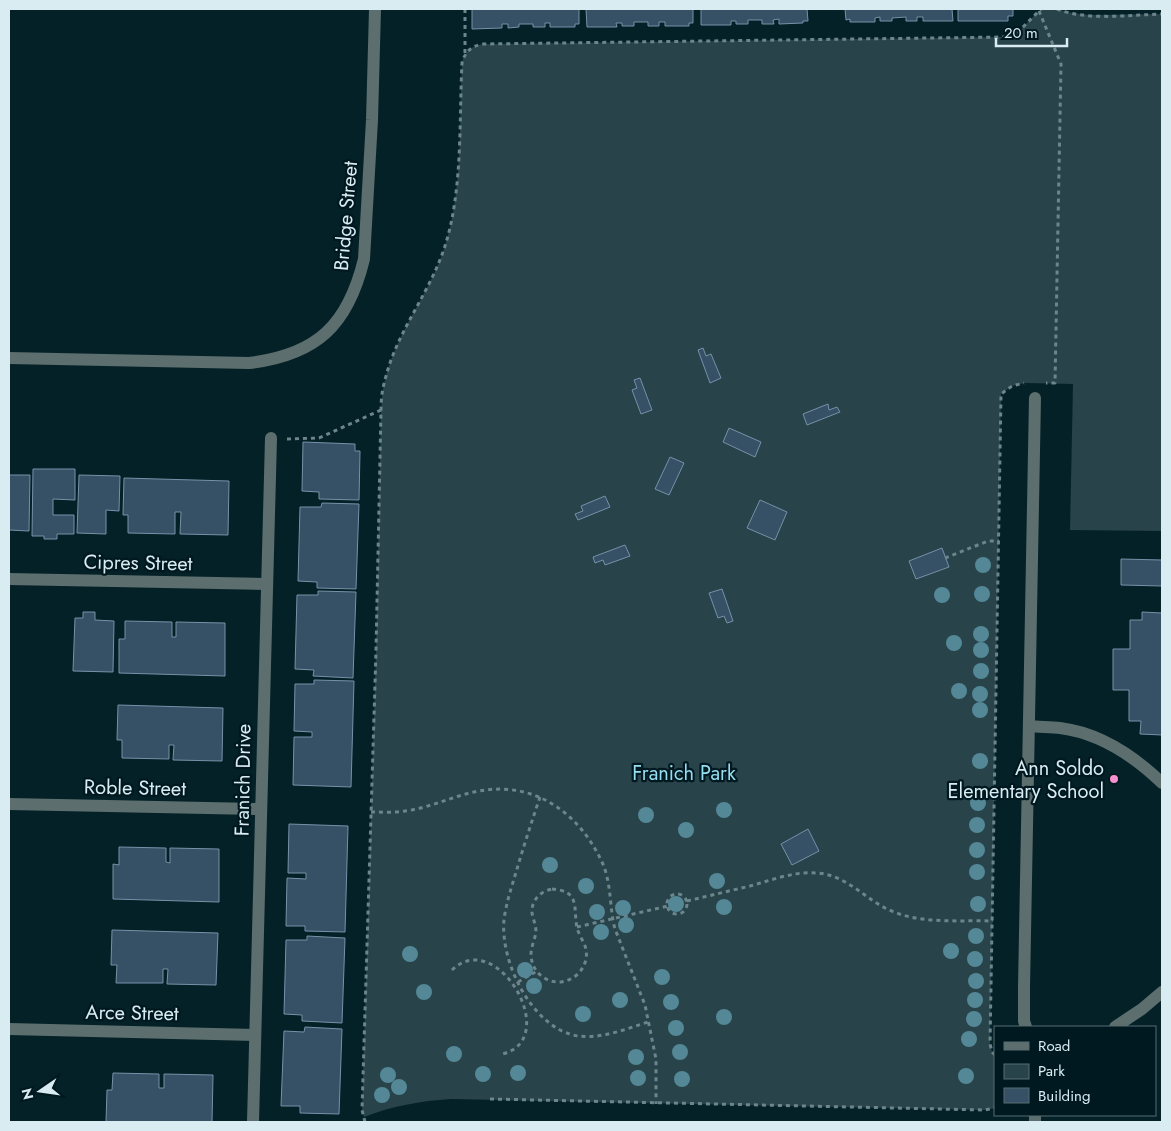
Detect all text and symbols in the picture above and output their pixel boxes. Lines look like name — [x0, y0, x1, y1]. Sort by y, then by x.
scale bar — [996, 15, 1067, 47]
text: 20 m — [1004, 22, 1038, 44]
street label: Bridge Street — [327, 160, 365, 272]
street label: Cipres Street — [83, 548, 193, 578]
street label: Franich Drive — [228, 724, 258, 836]
place label: Ann Soldo Elementary School — [948, 754, 1104, 806]
park label: Franich Park — [632, 759, 736, 788]
street label: Roble Street — [84, 773, 187, 803]
marker: Ann Soldo Elementary School — [1108, 773, 1120, 785]
street label: Arce Street — [85, 998, 179, 1028]
legend — [994, 1026, 1156, 1116]
text: Road — [1038, 1035, 1070, 1057]
text: Park — [1038, 1060, 1065, 1082]
north arrow — [15, 1066, 65, 1116]
text: Building — [1038, 1085, 1090, 1107]
text: N — [16, 1086, 38, 1102]

